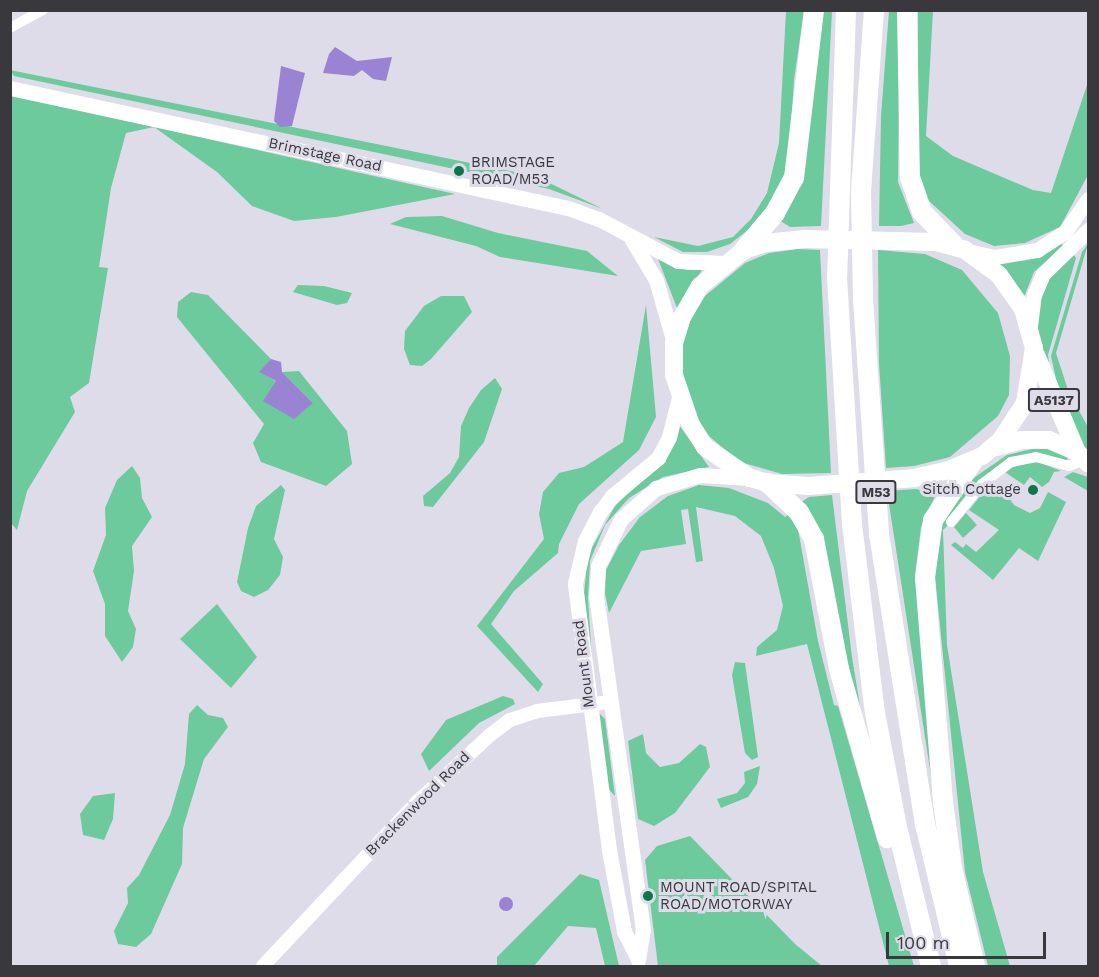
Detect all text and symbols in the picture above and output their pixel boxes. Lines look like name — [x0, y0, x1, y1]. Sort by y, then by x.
street label: Brimstage Road — [267, 134, 383, 176]
place label: BRIMSTAGE ROAD/M53 — [471, 153, 555, 188]
marker: BRIMSTAGE ROAD/M53 — [452, 164, 466, 178]
road number: A5137 — [1027, 389, 1081, 411]
road number: M53 — [855, 481, 897, 503]
place label: Sitch Cottage — [922, 481, 1021, 499]
marker: Sitch Cottage — [1026, 483, 1040, 497]
street label: Mount Road — [570, 619, 598, 709]
street label: Brackenwood Road — [362, 748, 474, 860]
place label: MOUNT ROAD/SPITAL ROAD/MOTORWAY — [660, 878, 817, 913]
marker: MOUNT ROAD/SPITAL ROAD/MOTORWAY — [641, 889, 655, 903]
scale bar — [889, 920, 1050, 958]
text: 100 m — [897, 932, 950, 953]

